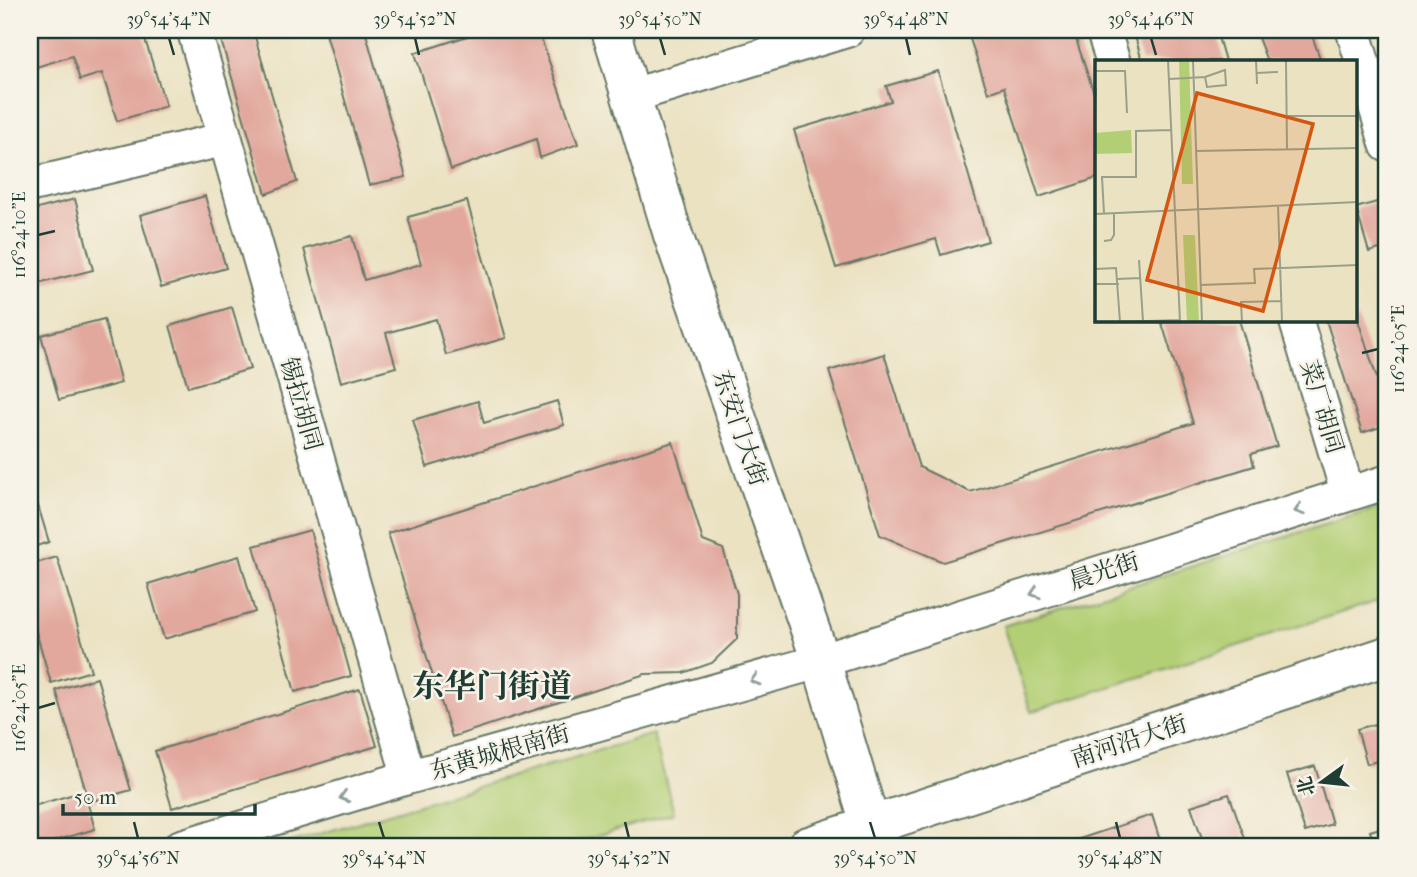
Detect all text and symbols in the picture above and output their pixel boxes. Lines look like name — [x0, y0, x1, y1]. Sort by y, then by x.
text: 39°54'54"N — [127, 9, 212, 30]
text: 39°54'52"N — [373, 9, 457, 30]
text: 39°54'50"N — [618, 9, 702, 30]
text: 39°54'48"N — [863, 9, 949, 30]
text: 39°54'46"N — [1108, 9, 1195, 30]
inset map — [1095, 60, 1358, 322]
text: 116°24'10"E — [9, 191, 30, 279]
text: 116°24'05"E — [1388, 305, 1409, 393]
street label: 锡拉胡同 — [274, 354, 328, 454]
street label: 菜厂胡同 — [1295, 357, 1349, 457]
street label: 东安门大街 — [707, 367, 773, 489]
one-way arrow — [1293, 501, 1305, 516]
street label: 晨光街 — [1065, 547, 1143, 595]
one-way arrow — [1030, 585, 1042, 599]
text: 116°24'05"E — [9, 664, 30, 752]
district label: 东华门街道 — [412, 668, 572, 705]
one-way arrow — [750, 671, 762, 686]
street label: 南河沿大街 — [1068, 709, 1190, 773]
street label: 东黄城根南街 — [427, 719, 573, 785]
north arrow — [1288, 748, 1358, 818]
scale bar — [63, 772, 256, 816]
text: 北 — [1293, 774, 1320, 798]
text: 50 m — [74, 785, 117, 809]
one-way arrow — [338, 789, 350, 804]
text: 39°54'56"N — [96, 848, 180, 869]
text: 39°54'54"N — [342, 848, 427, 869]
text: 39°54'52"N — [587, 848, 671, 869]
text: 39°54'50"N — [833, 848, 917, 869]
text: 39°54'48"N — [1077, 848, 1163, 869]

